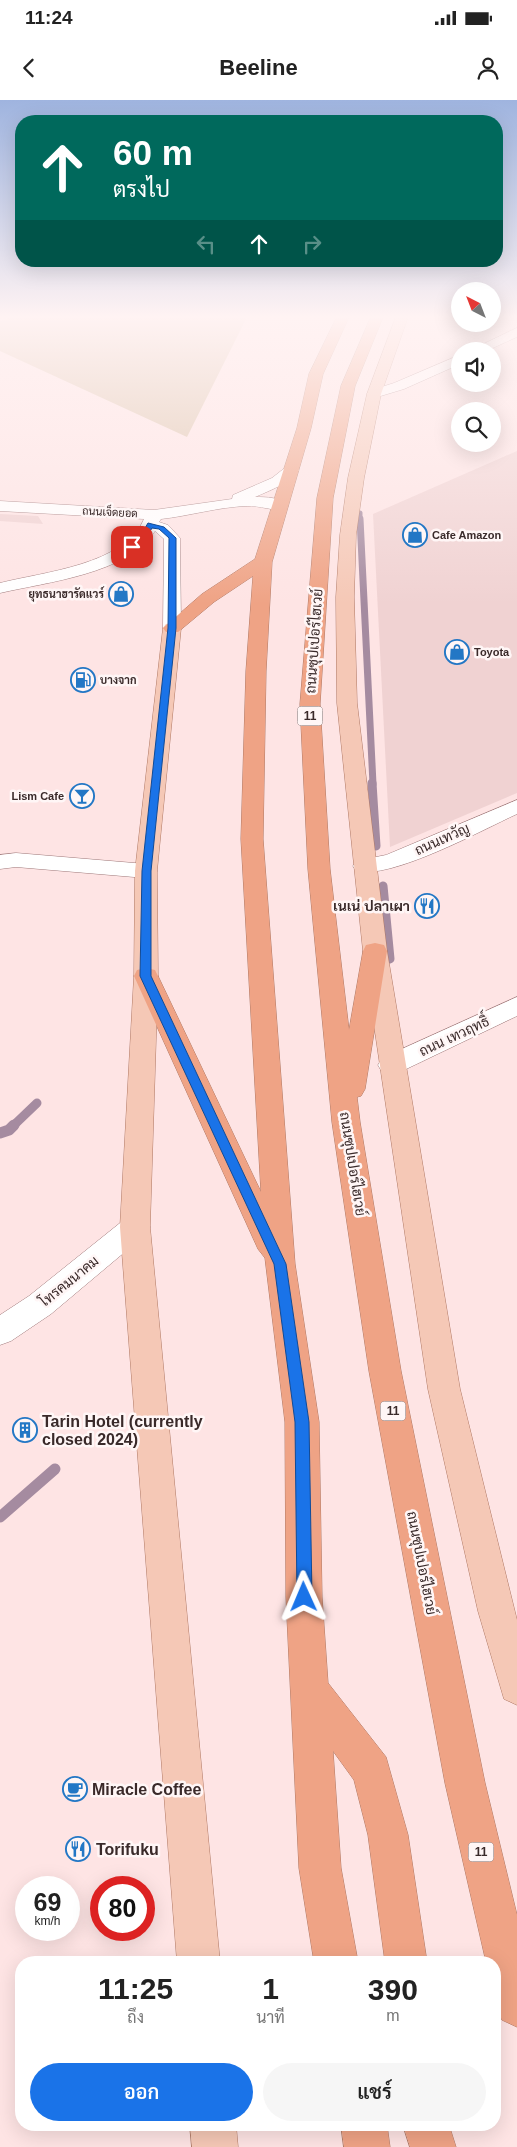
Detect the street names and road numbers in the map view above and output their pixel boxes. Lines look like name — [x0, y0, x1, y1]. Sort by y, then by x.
street label: ถนนเจ็ดยอด — [82, 502, 138, 519]
street label: ถนนซุปเปอร์ไฮเวย์ — [301, 588, 328, 694]
road number: 11 — [298, 706, 322, 726]
street label: ถนนเทวัญ — [412, 820, 472, 859]
street label: ถนน เทวฤทธิ์ — [415, 1009, 492, 1060]
street label: ถนนซุปเปอร์ไฮเวย์ — [335, 1111, 370, 1217]
street label: โทรคมนาคม — [36, 1252, 102, 1310]
road number: 11 — [380, 1402, 406, 1420]
street label: ถนนซุปเปอร์ไฮเวย์ — [402, 1510, 441, 1617]
road number: 11 — [468, 1842, 494, 1861]

